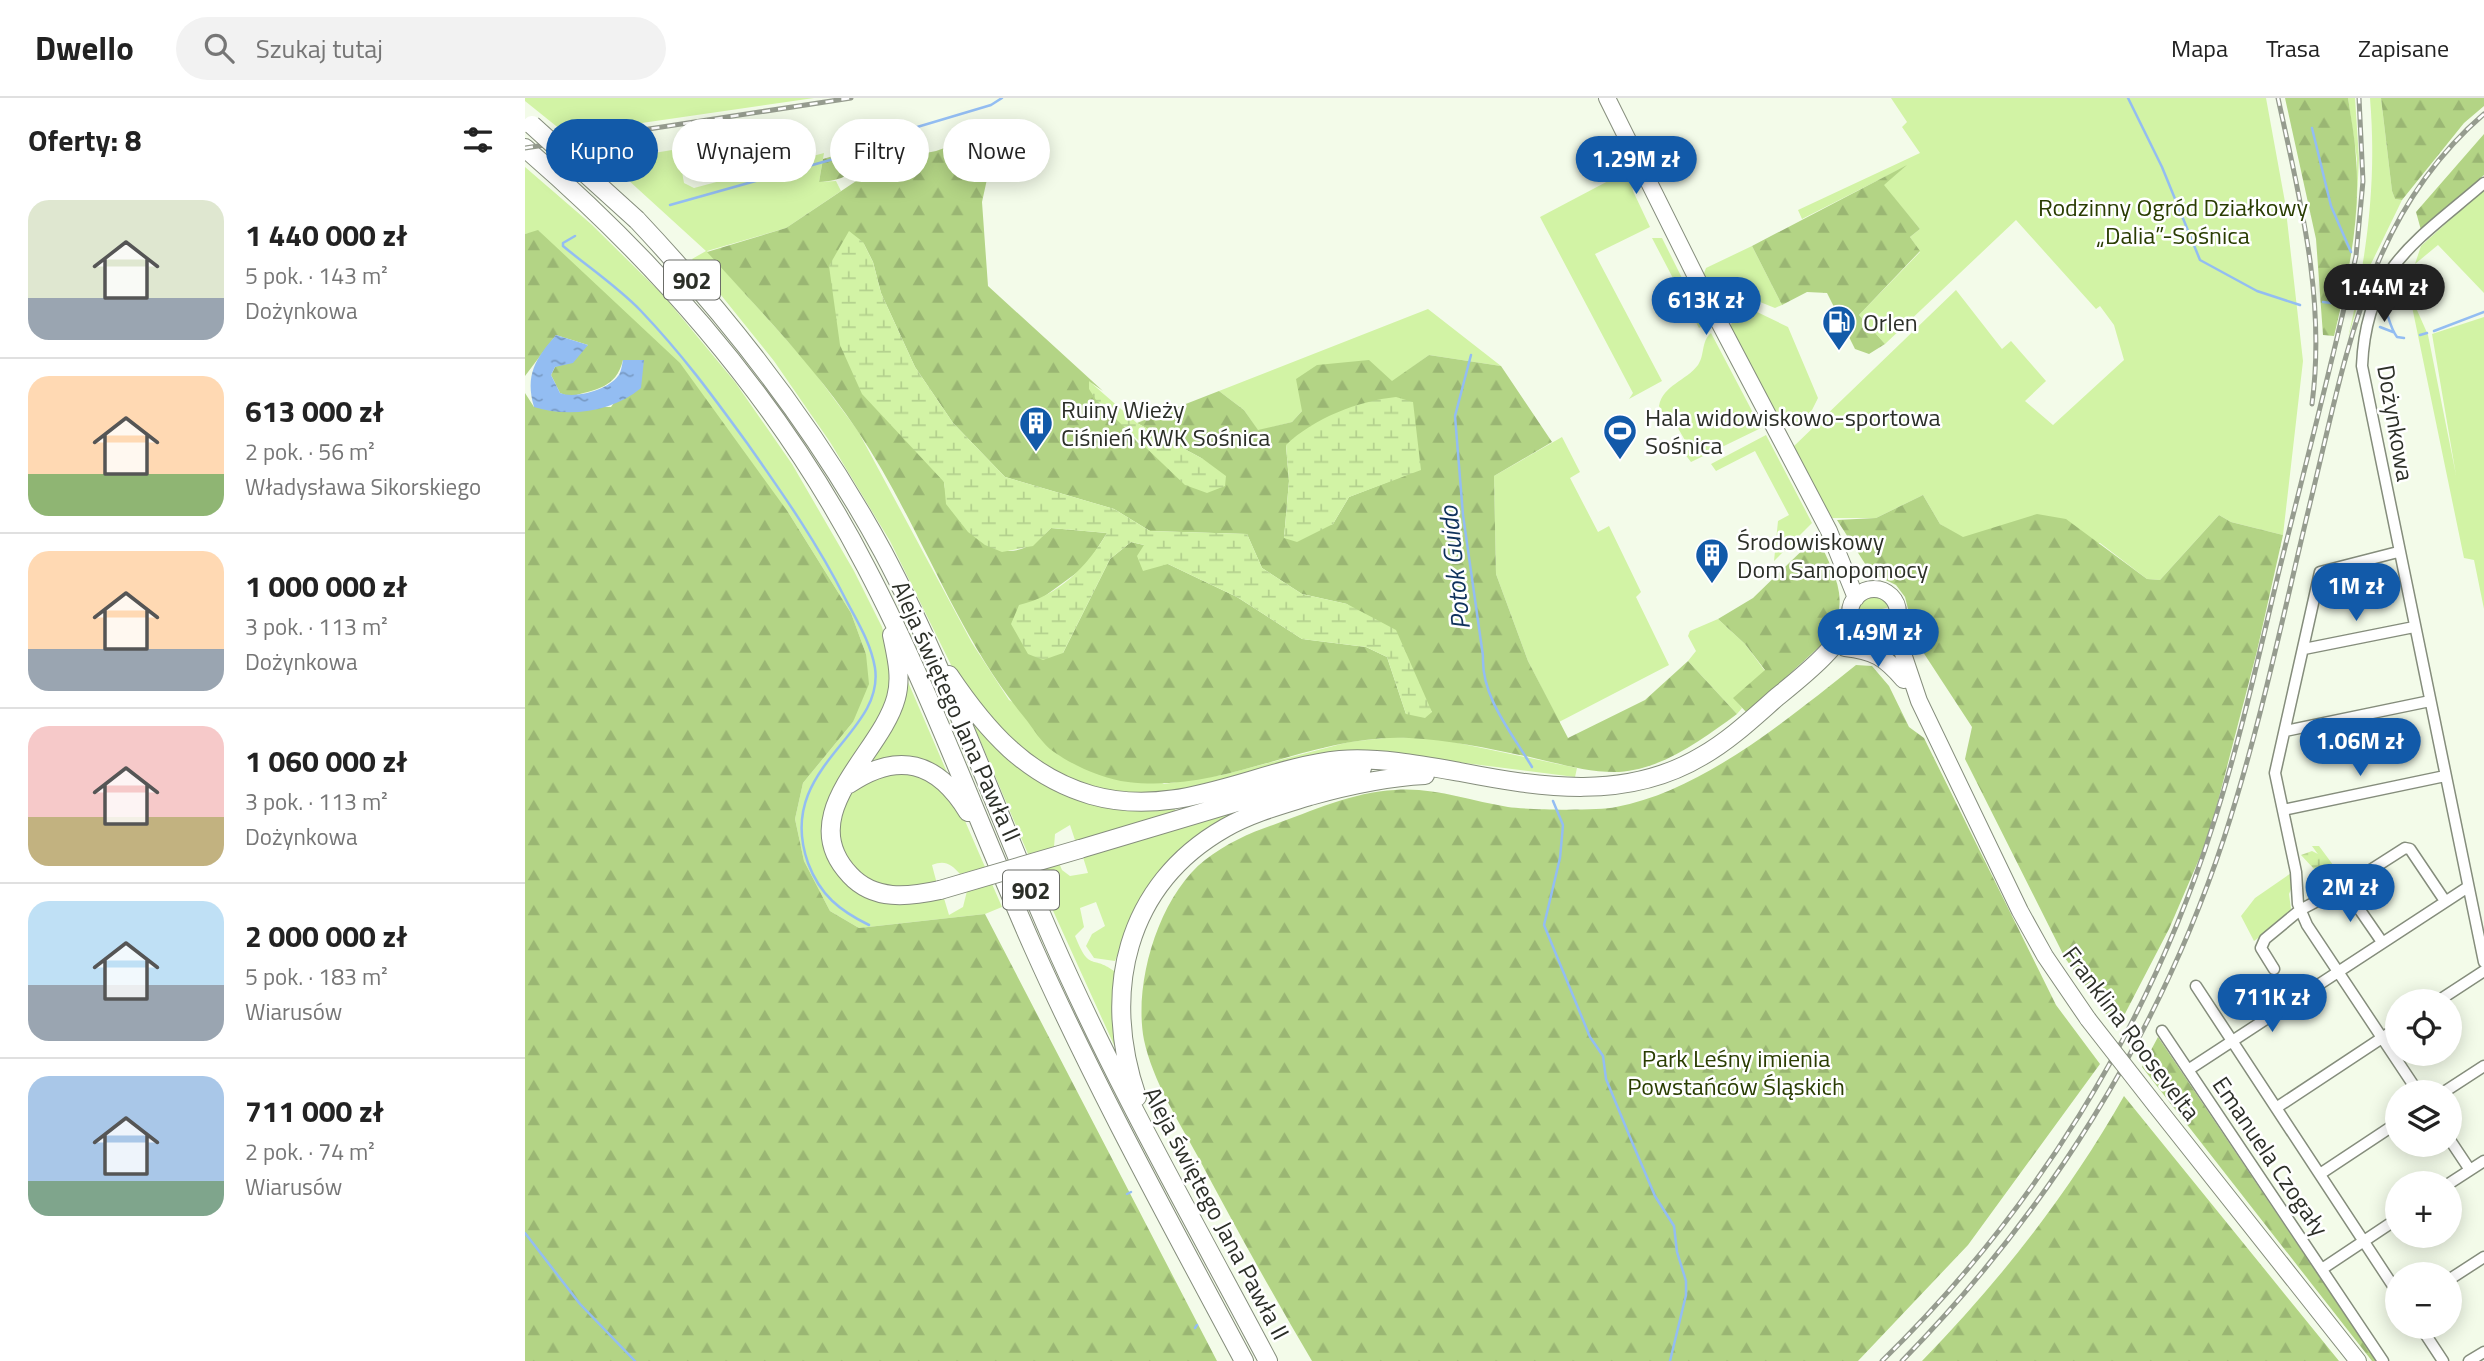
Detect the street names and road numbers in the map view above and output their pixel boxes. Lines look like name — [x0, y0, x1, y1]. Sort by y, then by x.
road number: 902 — [664, 260, 720, 300]
street label: Dożynkowa — [2368, 362, 2424, 484]
street label: Aleja świętego Jana Pawła II — [883, 575, 1031, 847]
road number: 902 — [1003, 870, 1059, 910]
street label: Franklina Roosevelta — [2054, 938, 2210, 1128]
street label: Emanuela Czogały — [2204, 1069, 2338, 1243]
street label: Aleja świętego Jana Pawła II — [1135, 1080, 1299, 1346]

